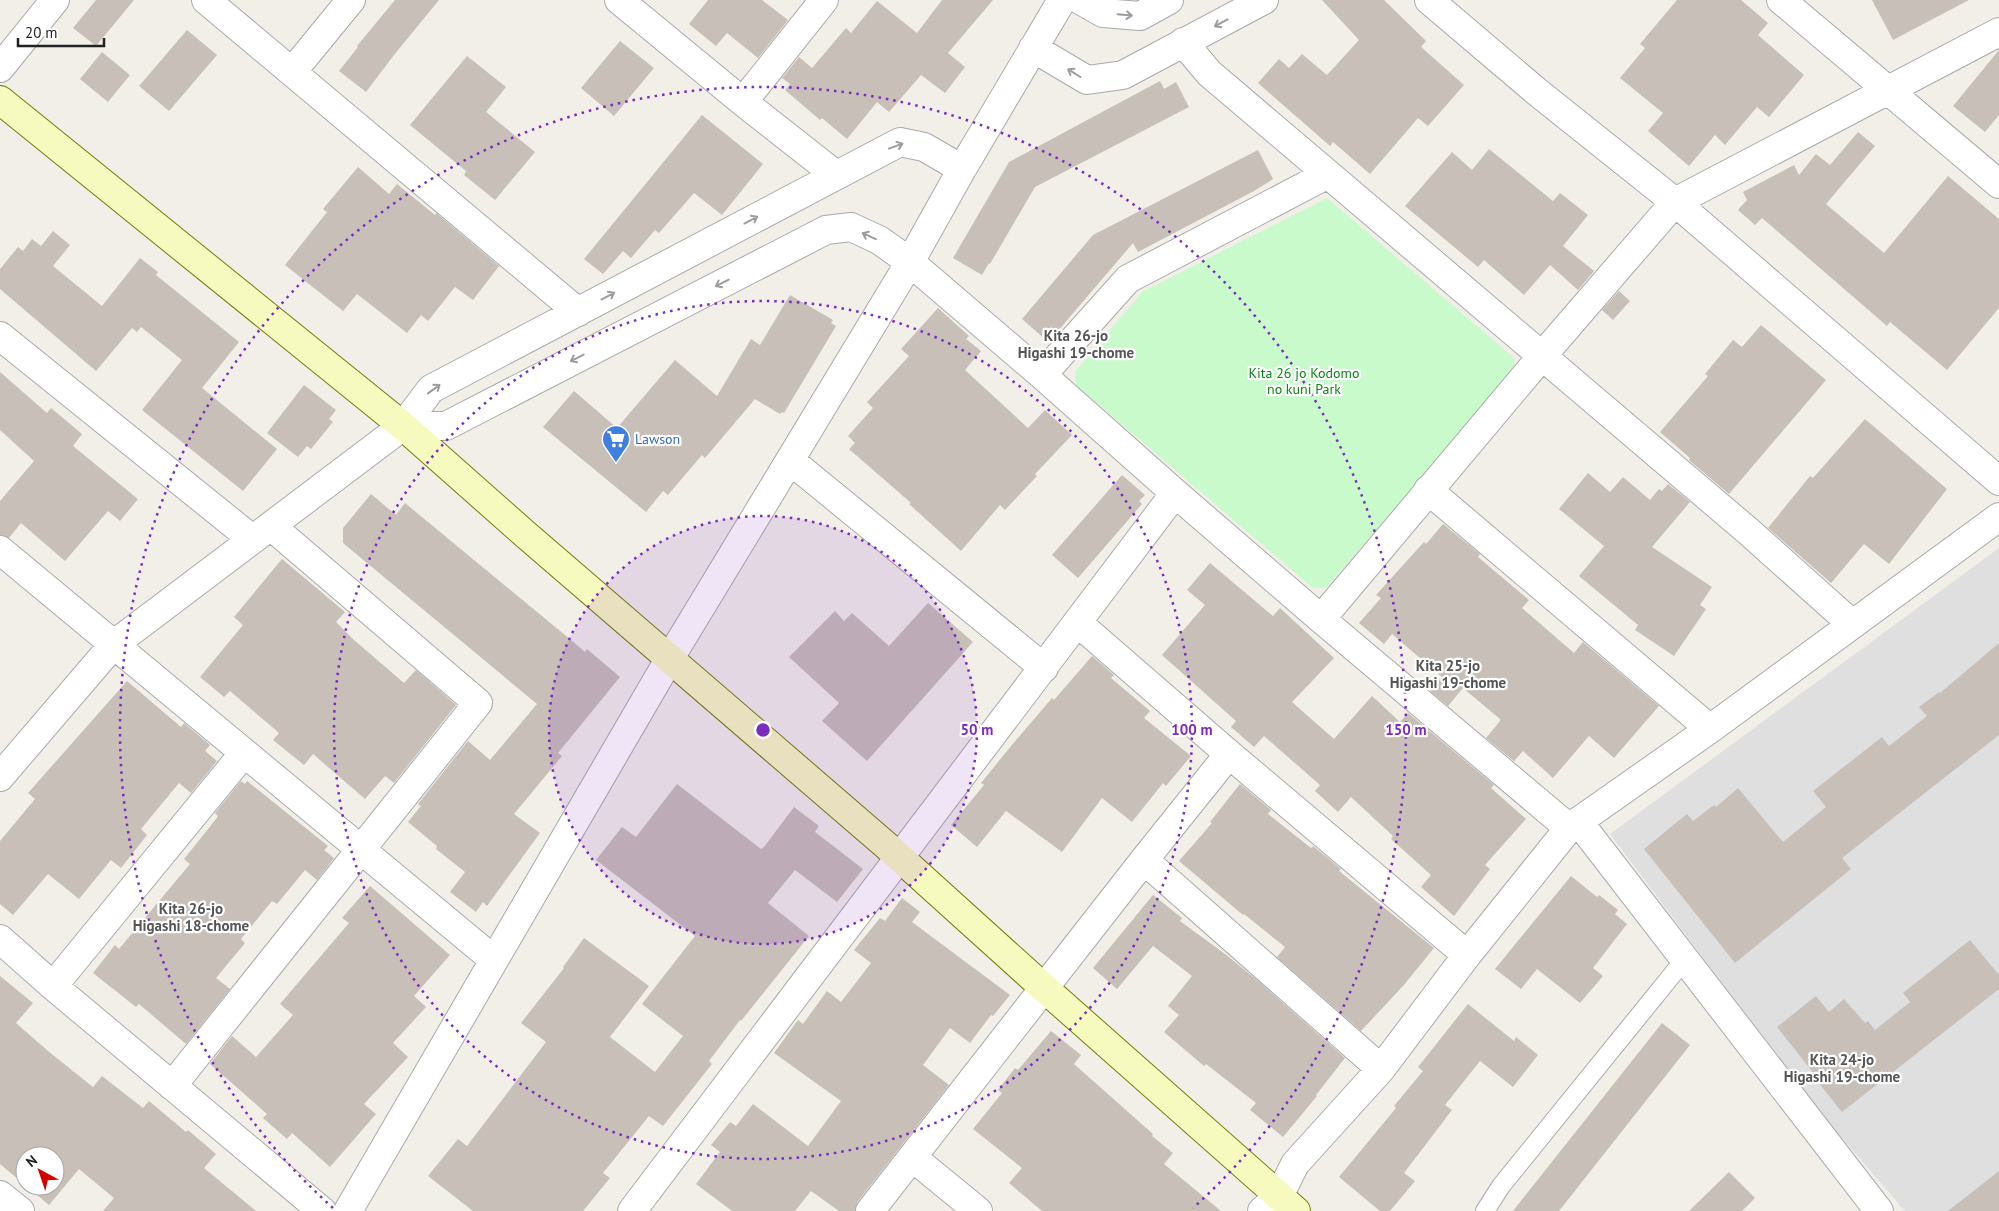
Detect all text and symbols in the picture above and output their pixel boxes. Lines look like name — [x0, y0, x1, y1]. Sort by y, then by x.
one-way arrow — [1117, 10, 1133, 20]
scale bar — [18, 15, 104, 47]
one-way arrow — [1214, 18, 1229, 28]
text: 20 m — [25, 23, 58, 42]
one-way arrow — [1068, 68, 1082, 78]
one-way arrow — [888, 141, 903, 150]
one-way arrow — [744, 215, 759, 225]
one-way arrow — [862, 230, 877, 240]
one-way arrow — [715, 279, 730, 288]
one-way arrow — [600, 291, 615, 301]
district label: Kita 26-jo Higashi 19-chome — [1018, 326, 1135, 362]
one-way arrow — [570, 353, 585, 363]
park label: Kita 26 jo Kodomo no kuni Park — [1249, 364, 1359, 398]
one-way arrow — [427, 384, 441, 394]
supermarket icon: Lawson — [601, 424, 631, 463]
place label: Lawson — [635, 430, 680, 448]
district label: Kita 25-jo Higashi 19-chome — [1390, 656, 1507, 692]
text: 50 m — [961, 720, 993, 739]
text: 100 m — [1171, 720, 1213, 739]
text: 150 m — [1385, 720, 1427, 739]
centre of rings — [754, 721, 772, 739]
district label: Kita 26-jo Higashi 18-chome — [133, 899, 250, 935]
district label: Kita 24-jo Higashi 19-chome — [1784, 1050, 1901, 1086]
north arrow — [15, 1146, 65, 1196]
text: N — [22, 1151, 41, 1171]

